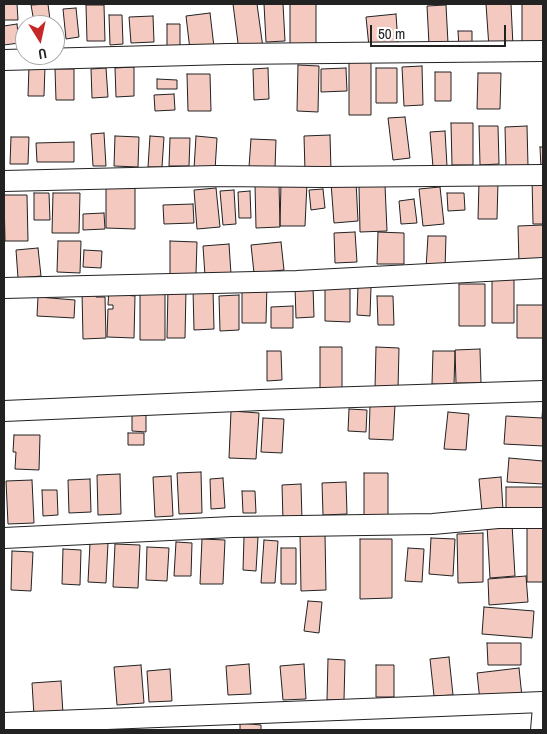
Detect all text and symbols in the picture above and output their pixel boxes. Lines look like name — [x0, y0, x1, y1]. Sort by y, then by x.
north arrow — [15, 15, 65, 65]
scale bar — [372, 15, 508, 47]
text: 50 m — [378, 23, 405, 44]
text: U — [37, 44, 48, 63]

